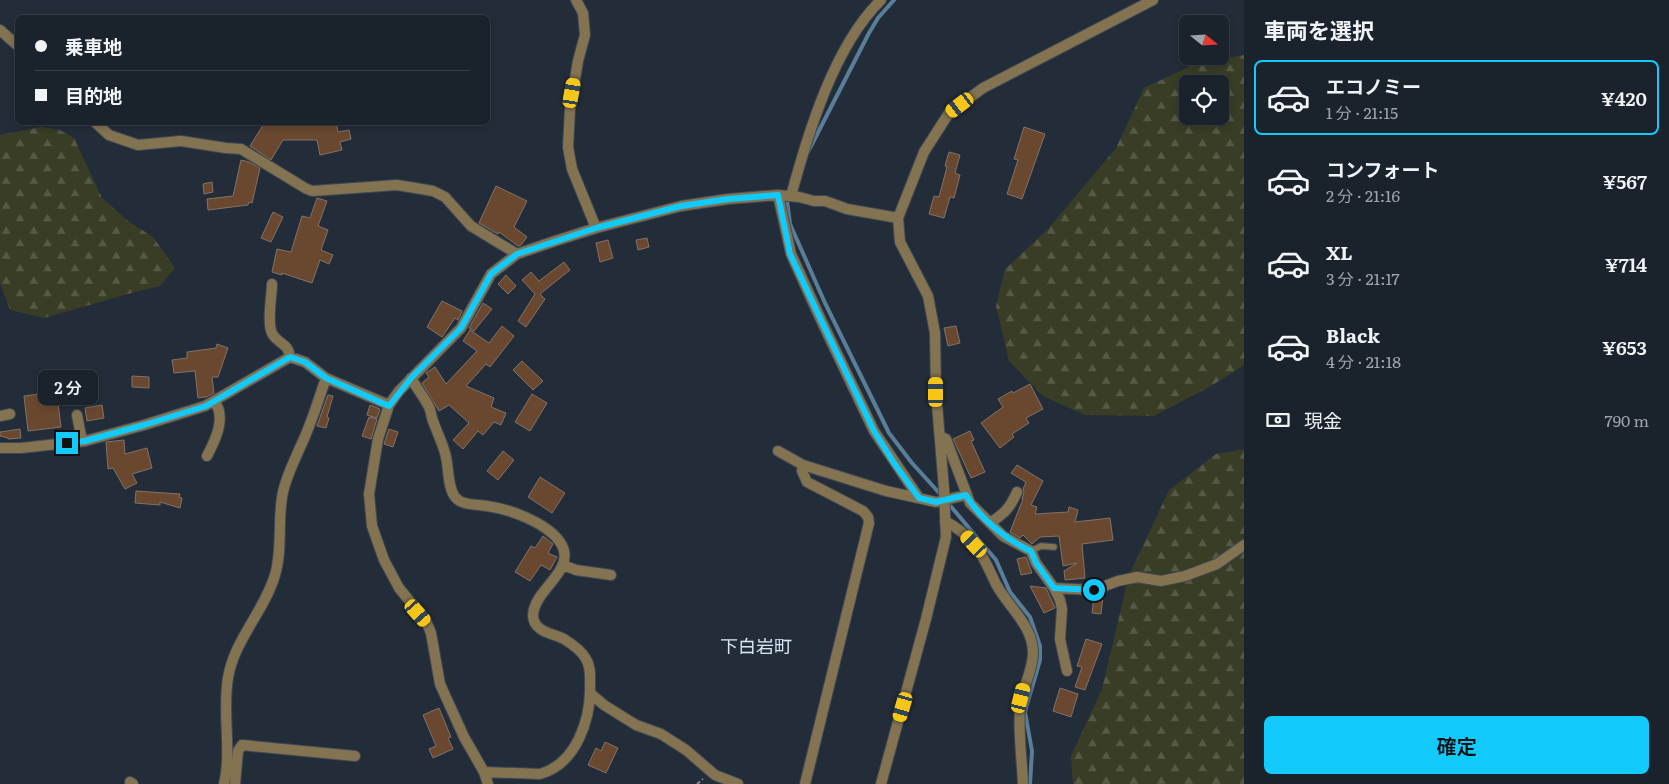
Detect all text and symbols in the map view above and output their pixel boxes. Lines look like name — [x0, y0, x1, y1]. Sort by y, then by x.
text: 車両を選択 — [1264, 13, 1374, 46]
north arrow — [1179, 15, 1229, 65]
map controls — [1179, 15, 1229, 125]
text: 乗車地 — [65, 32, 122, 60]
text: エコノミー — [1326, 72, 1421, 100]
button: locate — [1179, 75, 1229, 125]
icon: car — [1266, 75, 1311, 120]
car — [562, 77, 581, 109]
text: 目的地 — [65, 81, 122, 109]
text: ¥420 — [1601, 84, 1647, 112]
car — [943, 90, 976, 120]
text: 1 分 · 21:15 — [1326, 100, 1398, 124]
text: コンフォート — [1326, 155, 1439, 183]
icon: car — [1266, 158, 1311, 203]
text: ¥567 — [1602, 167, 1647, 195]
text: 2 分 · 21:16 — [1326, 183, 1400, 207]
text: XL — [1326, 238, 1353, 266]
icon: car — [1266, 241, 1311, 286]
text: ¥714 — [1605, 250, 1647, 278]
text: 3 分 · 21:17 — [1326, 266, 1400, 290]
text: Black — [1326, 321, 1380, 349]
icon: car — [1266, 324, 1311, 369]
text: ¥653 — [1602, 333, 1647, 361]
text: 4 分 · 21:18 — [1326, 349, 1401, 373]
callout: 2 分 — [37, 370, 97, 406]
text: 2 分 — [54, 375, 82, 399]
car — [928, 377, 943, 407]
icon: cash — [1264, 406, 1292, 434]
text: 現金 — [1304, 406, 1342, 434]
text: 790 m — [1605, 408, 1649, 432]
route end — [56, 432, 78, 454]
car — [958, 528, 989, 560]
route start — [1083, 579, 1105, 601]
car — [402, 597, 433, 629]
district label: 下白岩町 — [720, 632, 792, 659]
car — [1010, 682, 1031, 714]
car — [891, 691, 914, 723]
button: 確定 — [1264, 716, 1649, 774]

